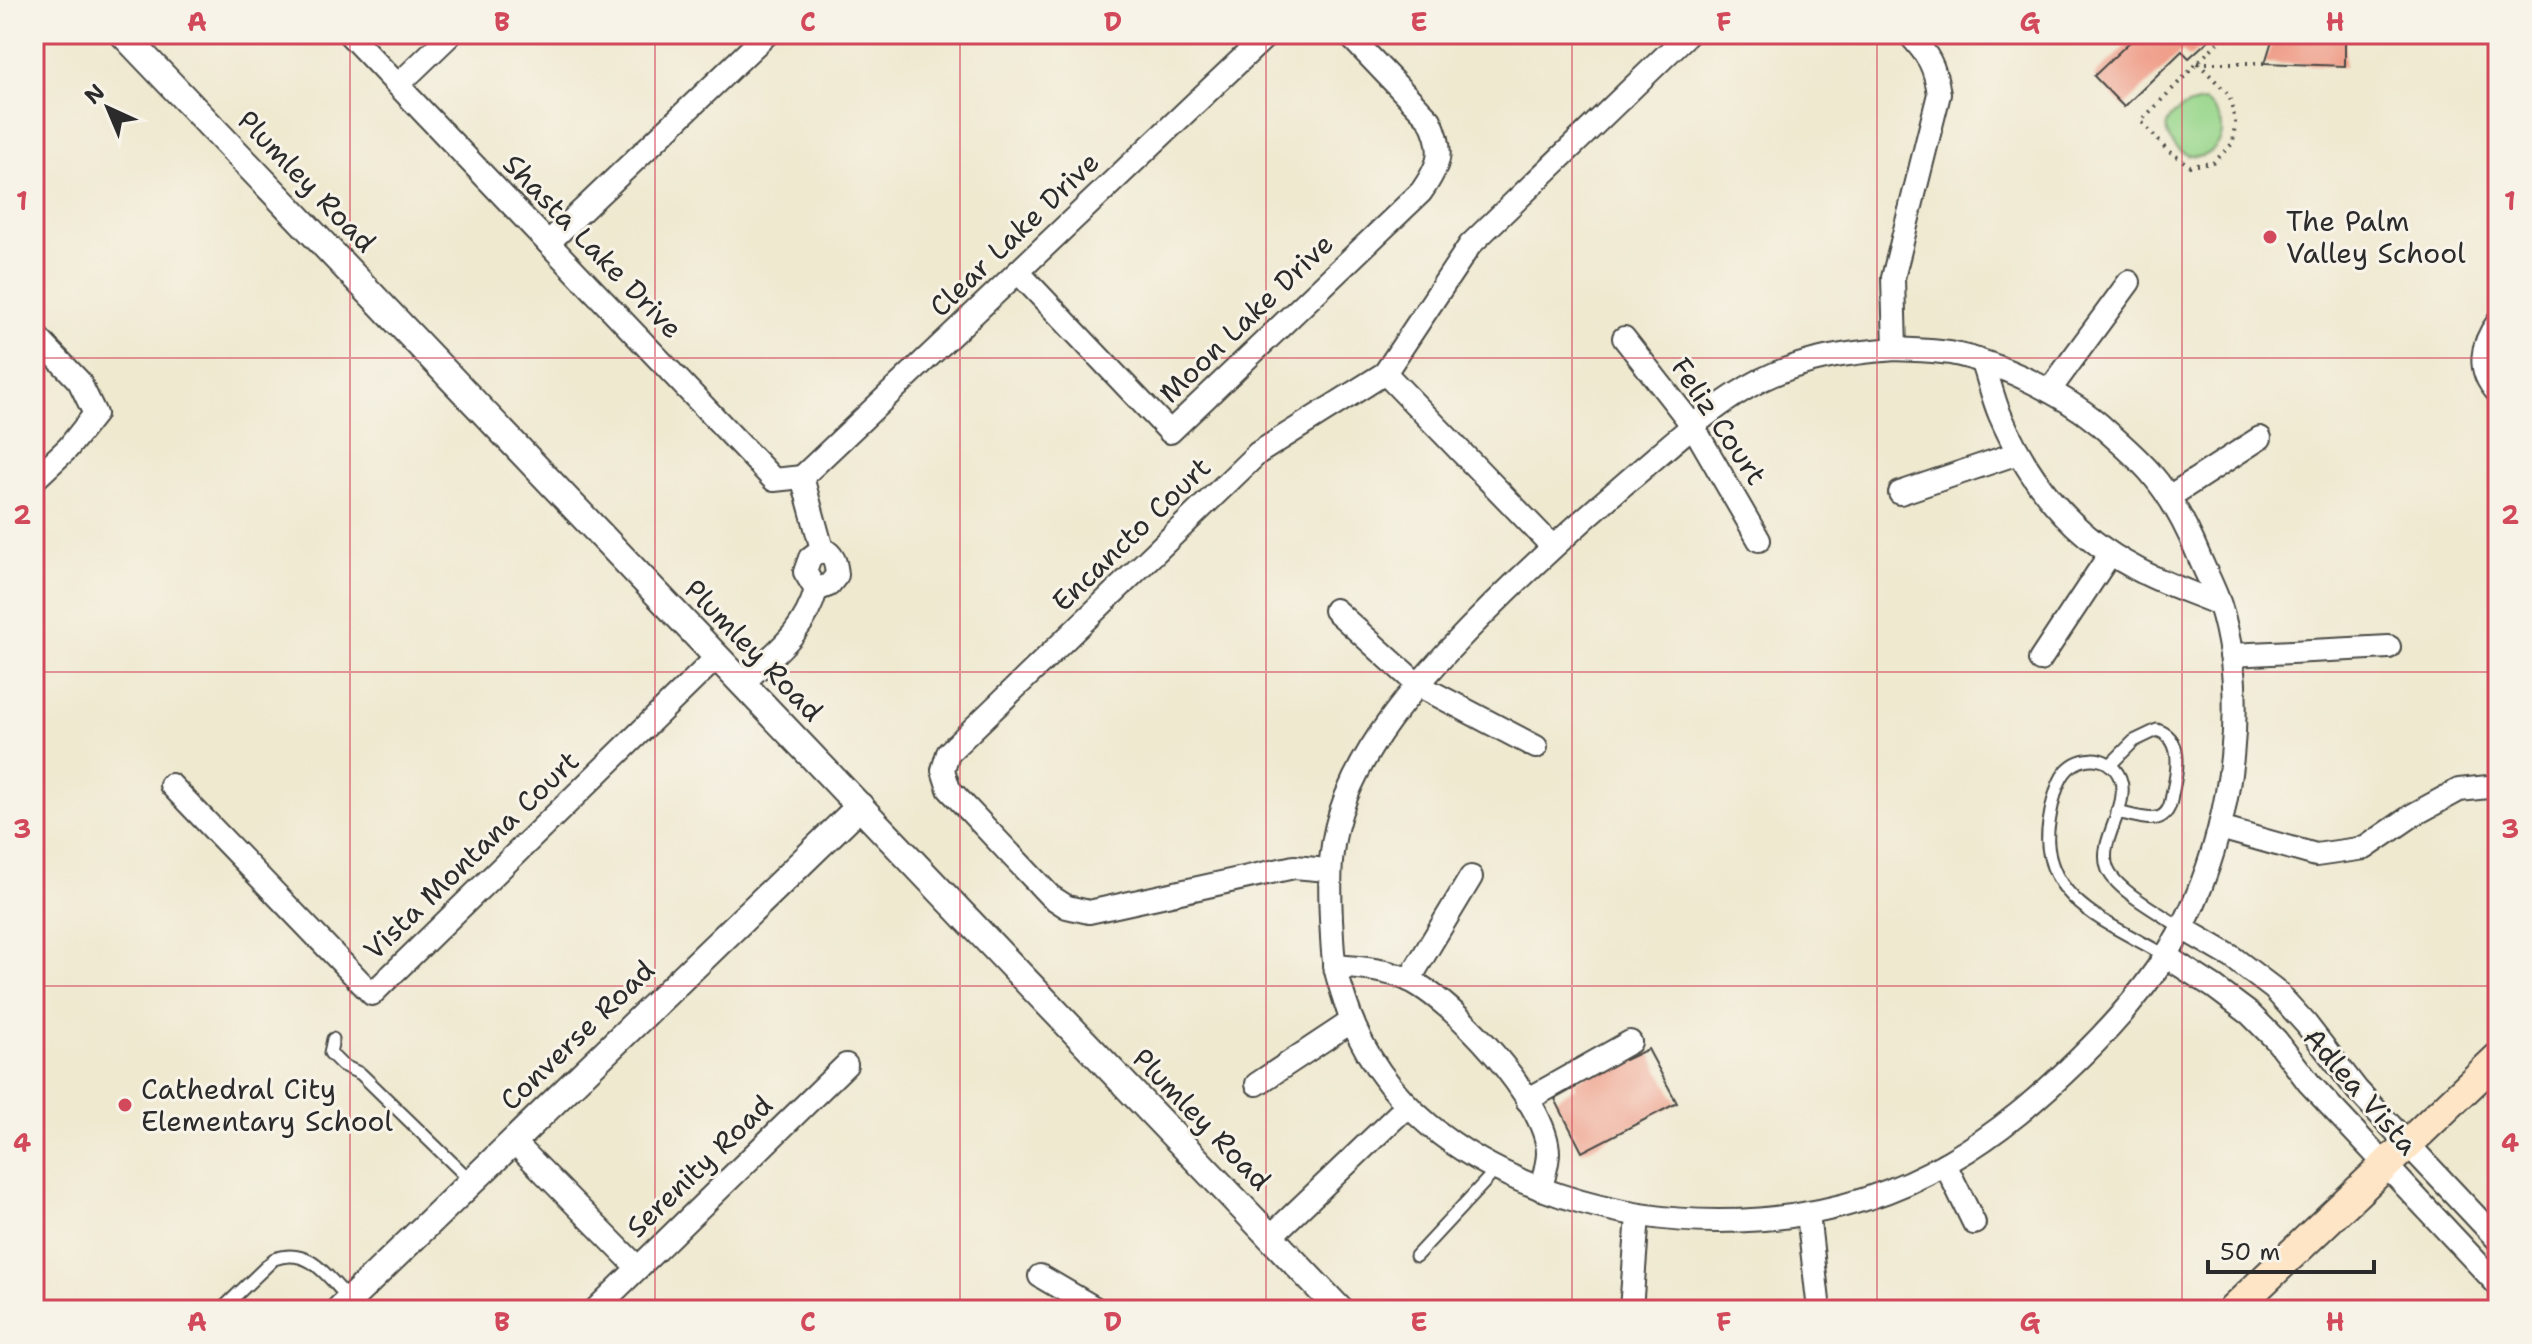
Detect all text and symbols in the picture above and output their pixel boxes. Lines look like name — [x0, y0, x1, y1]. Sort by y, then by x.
text: A — [187, 4, 207, 39]
text: B — [494, 4, 510, 39]
text: C — [800, 4, 816, 39]
text: D — [1104, 4, 1122, 39]
text: E — [1410, 4, 1428, 39]
text: F — [1716, 4, 1732, 39]
text: G — [2020, 4, 2041, 39]
text: H — [2326, 4, 2344, 39]
north arrow — [68, 68, 148, 148]
text: N — [78, 77, 111, 110]
street label: Plumley Road — [229, 102, 385, 260]
street label: Clear Lake Drive — [921, 143, 1107, 325]
street label: Shasta Lake Drive — [495, 145, 691, 347]
text: 1 — [16, 183, 28, 218]
text: 1 — [2504, 183, 2516, 218]
place label: The Palm Valley School — [2286, 202, 2466, 272]
street label: Moon Lake Drive — [1150, 225, 1342, 411]
marker: The Palm Valley School — [2261, 228, 2279, 246]
street label: Feliz Court — [1662, 350, 1776, 492]
street label: Encancto Court — [1043, 448, 1219, 620]
text: 2 — [13, 497, 31, 532]
text: 2 — [2501, 497, 2519, 532]
street label: Plumley Road — [676, 571, 832, 729]
street label: Vista Montana Court — [355, 742, 587, 968]
text: 3 — [13, 811, 31, 846]
text: 3 — [2501, 811, 2519, 846]
street label: Converse Road — [491, 951, 663, 1119]
street label: Adlea Vista — [2295, 1019, 2427, 1163]
street label: Plumley Road — [1124, 1040, 1280, 1198]
place label: Cathedral City Elementary School — [141, 1070, 394, 1140]
street label: Serenity Road — [618, 1086, 780, 1246]
marker: Cathedral City Elementary School — [116, 1096, 134, 1114]
text: 4 — [13, 1125, 31, 1160]
text: 4 — [2501, 1125, 2519, 1160]
scale bar — [2208, 1224, 2374, 1274]
text: 50 m — [2220, 1236, 2280, 1268]
text: A — [187, 1304, 207, 1339]
text: B — [494, 1304, 510, 1339]
text: C — [800, 1304, 816, 1339]
text: D — [1104, 1304, 1122, 1339]
text: E — [1410, 1304, 1428, 1339]
text: F — [1716, 1304, 1732, 1339]
text: G — [2020, 1304, 2041, 1339]
text: H — [2326, 1304, 2344, 1339]

